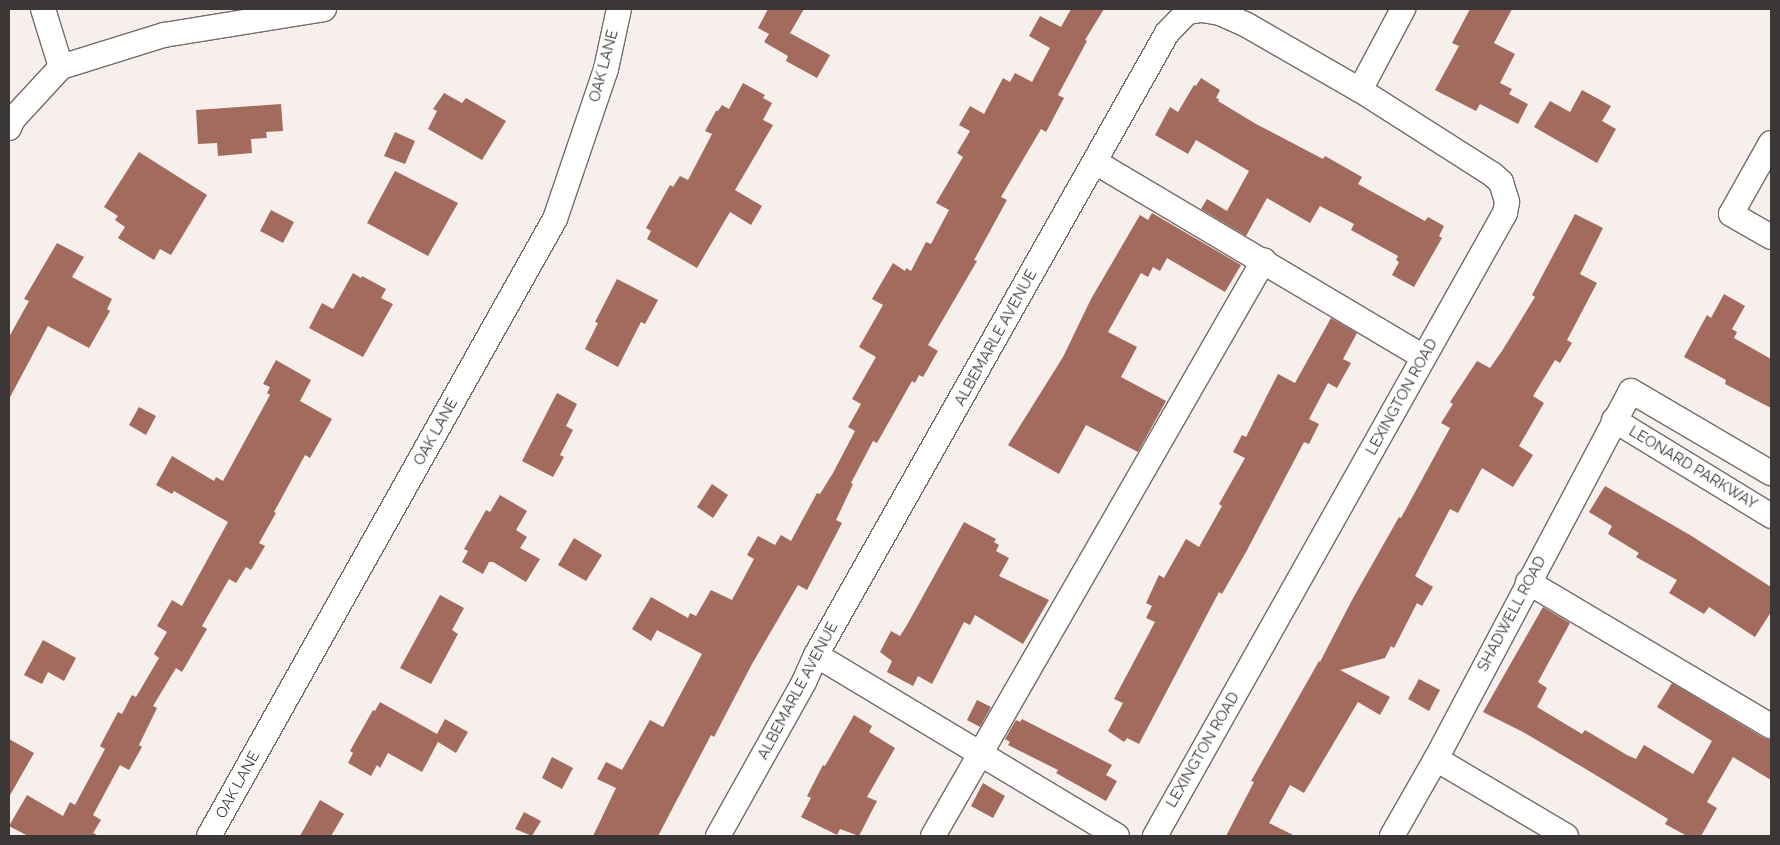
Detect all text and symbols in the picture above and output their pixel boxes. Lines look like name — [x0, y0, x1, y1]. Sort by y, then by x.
street label: OAK LANE — [586, 28, 622, 104]
street label: ALBEMARLE AVENUE — [951, 267, 1041, 409]
street label: LEXINGTON ROAD — [1363, 336, 1441, 458]
street label: OAK LANE — [410, 395, 462, 469]
street label: LEONARD PARKWAY — [1626, 423, 1760, 513]
street label: SHADWELL ROAD — [1474, 553, 1550, 675]
street label: ALBEMARLE AVENUE — [754, 619, 842, 763]
street label: LEXINGTON ROAD — [1163, 689, 1243, 811]
street label: OAK LANE — [212, 748, 264, 822]

